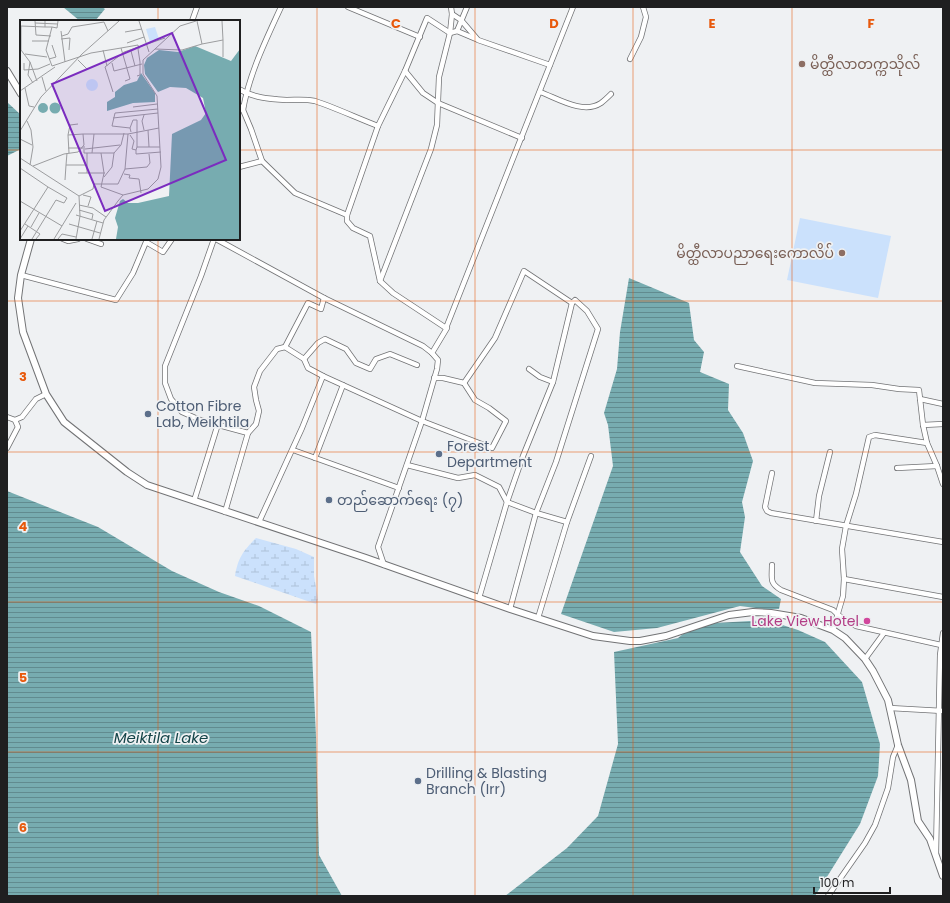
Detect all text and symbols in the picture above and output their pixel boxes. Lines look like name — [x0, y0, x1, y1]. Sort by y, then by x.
text: C — [391, 14, 401, 33]
text: D — [549, 14, 559, 33]
text: E — [708, 14, 716, 33]
text: F — [867, 14, 875, 33]
inset map — [20, 20, 240, 240]
place label: မိတ္ထီလာတက္ကသိုလ် — [810, 54, 920, 76]
marker: မိတ္ထီလာတက္ကသိုလ် — [797, 59, 807, 69]
place label: မိတ္ထီလာပညာရေးကောလိပ် — [676, 243, 834, 265]
marker: မိတ္ထီလာပညာရေးကောလိပ် — [837, 248, 847, 258]
text: 3 — [19, 367, 27, 386]
place label: Cotton Fibre Lab, Meikhtila — [156, 396, 249, 432]
marker: Cotton Fibre Lab, Meikhtila — [143, 409, 153, 419]
place label: Forest Department — [447, 436, 532, 472]
marker: Forest Department — [434, 449, 444, 459]
place label: တည်ဆောက်ရေး (၇) — [337, 490, 463, 512]
marker: တည်ဆောက်ရေး (၇) — [324, 495, 334, 505]
text: 4 — [19, 517, 28, 536]
place label: Lake View Hotel — [751, 611, 859, 631]
marker: Lake View Hotel — [862, 616, 872, 626]
text: 5 — [19, 668, 27, 687]
water label: Meiktila Lake — [114, 727, 208, 748]
place label: Drilling & Blasting Branch (Irr) — [426, 763, 547, 799]
marker: Drilling & Blasting Branch (Irr) — [413, 776, 423, 786]
text: 6 — [19, 818, 27, 837]
scale bar — [814, 869, 890, 895]
text: 100 m — [820, 874, 854, 891]

